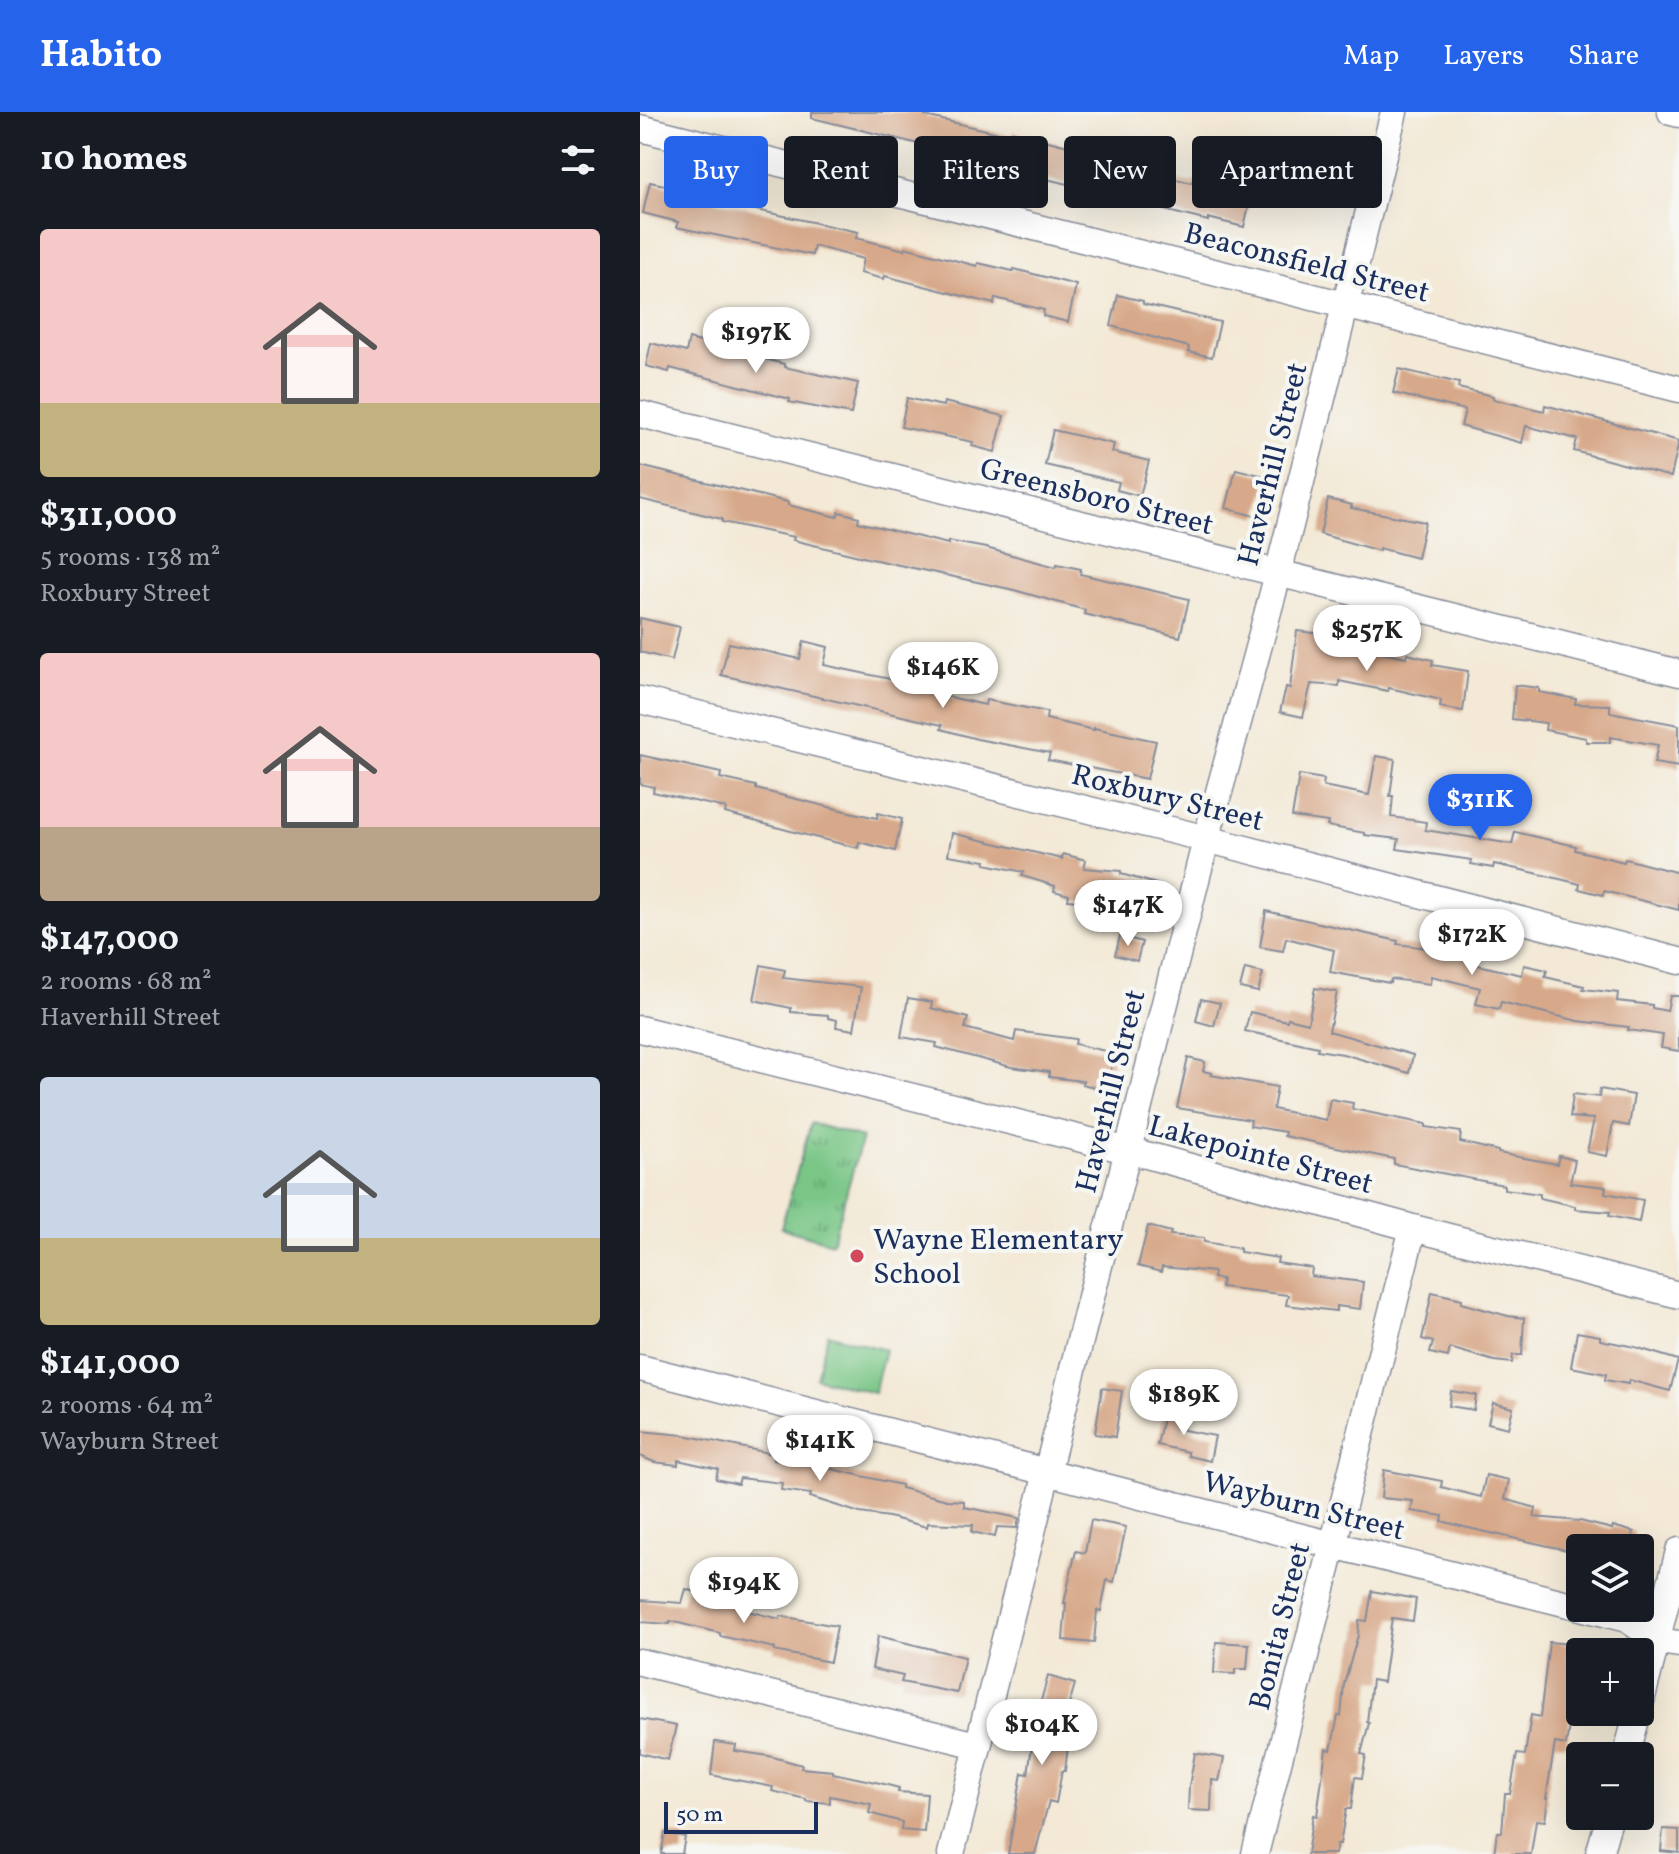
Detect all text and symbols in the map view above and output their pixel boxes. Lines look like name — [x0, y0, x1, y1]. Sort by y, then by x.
text: Habito — [40, 30, 162, 83]
text: Map — [1343, 37, 1399, 76]
text: Layers — [1443, 37, 1524, 76]
text: Share — [1568, 37, 1639, 76]
chip: Buy — [664, 136, 768, 208]
chip: Rent — [784, 136, 898, 208]
chip: Filters — [914, 136, 1048, 208]
chip: New — [1064, 136, 1176, 208]
chip: Apartment — [1192, 136, 1382, 208]
text: 10 homes — [40, 137, 188, 184]
icon: filters — [556, 138, 600, 182]
street label: Beaconsfield Street — [1179, 213, 1434, 315]
icon: home — [248, 281, 392, 425]
pin: $197K — [700, 307, 812, 375]
text: $197K — [721, 315, 791, 351]
street label: Haverhill Street — [1228, 358, 1320, 571]
street label: Greensboro Street — [975, 449, 1218, 547]
text: $311,000 — [40, 493, 177, 540]
text: 5 rooms · 138 m² — [40, 540, 220, 576]
text: Roxbury Street — [40, 576, 211, 612]
pin: $257K — [1311, 605, 1423, 673]
text: $257K — [1331, 613, 1403, 649]
pin: $146K — [887, 642, 999, 710]
text: $146K — [906, 650, 980, 686]
icon: home — [248, 705, 392, 849]
street label: Roxbury Street — [1067, 755, 1268, 843]
pin: $311K — [1424, 774, 1536, 842]
text: $311K — [1446, 782, 1514, 818]
pin: $147K — [1072, 880, 1184, 948]
text: $147K — [1092, 888, 1164, 924]
pin: $172K — [1416, 909, 1528, 977]
text: $147,000 — [40, 917, 179, 964]
text: $172K — [1437, 917, 1507, 953]
text: 2 rooms · 68 m² — [40, 964, 212, 1000]
street label: Haverhill Street — [1066, 985, 1158, 1198]
text: Haverhill Street — [40, 1000, 221, 1036]
street label: Lakepointe Street — [1143, 1106, 1377, 1206]
icon: home — [248, 1129, 392, 1273]
place label: Wayne Elementary School — [873, 1220, 1124, 1296]
marker: Wayne Elementary School — [848, 1247, 866, 1265]
text: $141,000 — [40, 1341, 180, 1388]
pin: $189K — [1128, 1369, 1240, 1437]
text: $189K — [1148, 1377, 1220, 1413]
text: 2 rooms · 64 m² — [40, 1388, 213, 1424]
pin: $141K — [764, 1415, 876, 1483]
text: $141K — [785, 1423, 855, 1459]
text: Wayburn Street — [40, 1424, 219, 1460]
street label: Wayburn Street — [1198, 1462, 1409, 1552]
map controls — [1566, 1534, 1654, 1830]
button: layers — [1566, 1534, 1654, 1622]
street label: Bonita Street — [1240, 1538, 1322, 1715]
pin: $194K — [688, 1557, 800, 1625]
text: $194K — [707, 1565, 781, 1601]
button: + — [1566, 1638, 1654, 1726]
pin: $104K — [986, 1699, 1098, 1767]
text: $104K — [1004, 1707, 1080, 1743]
button: − — [1566, 1742, 1654, 1830]
scale bar — [664, 1798, 818, 1834]
text: 50 m — [676, 1800, 723, 1831]

